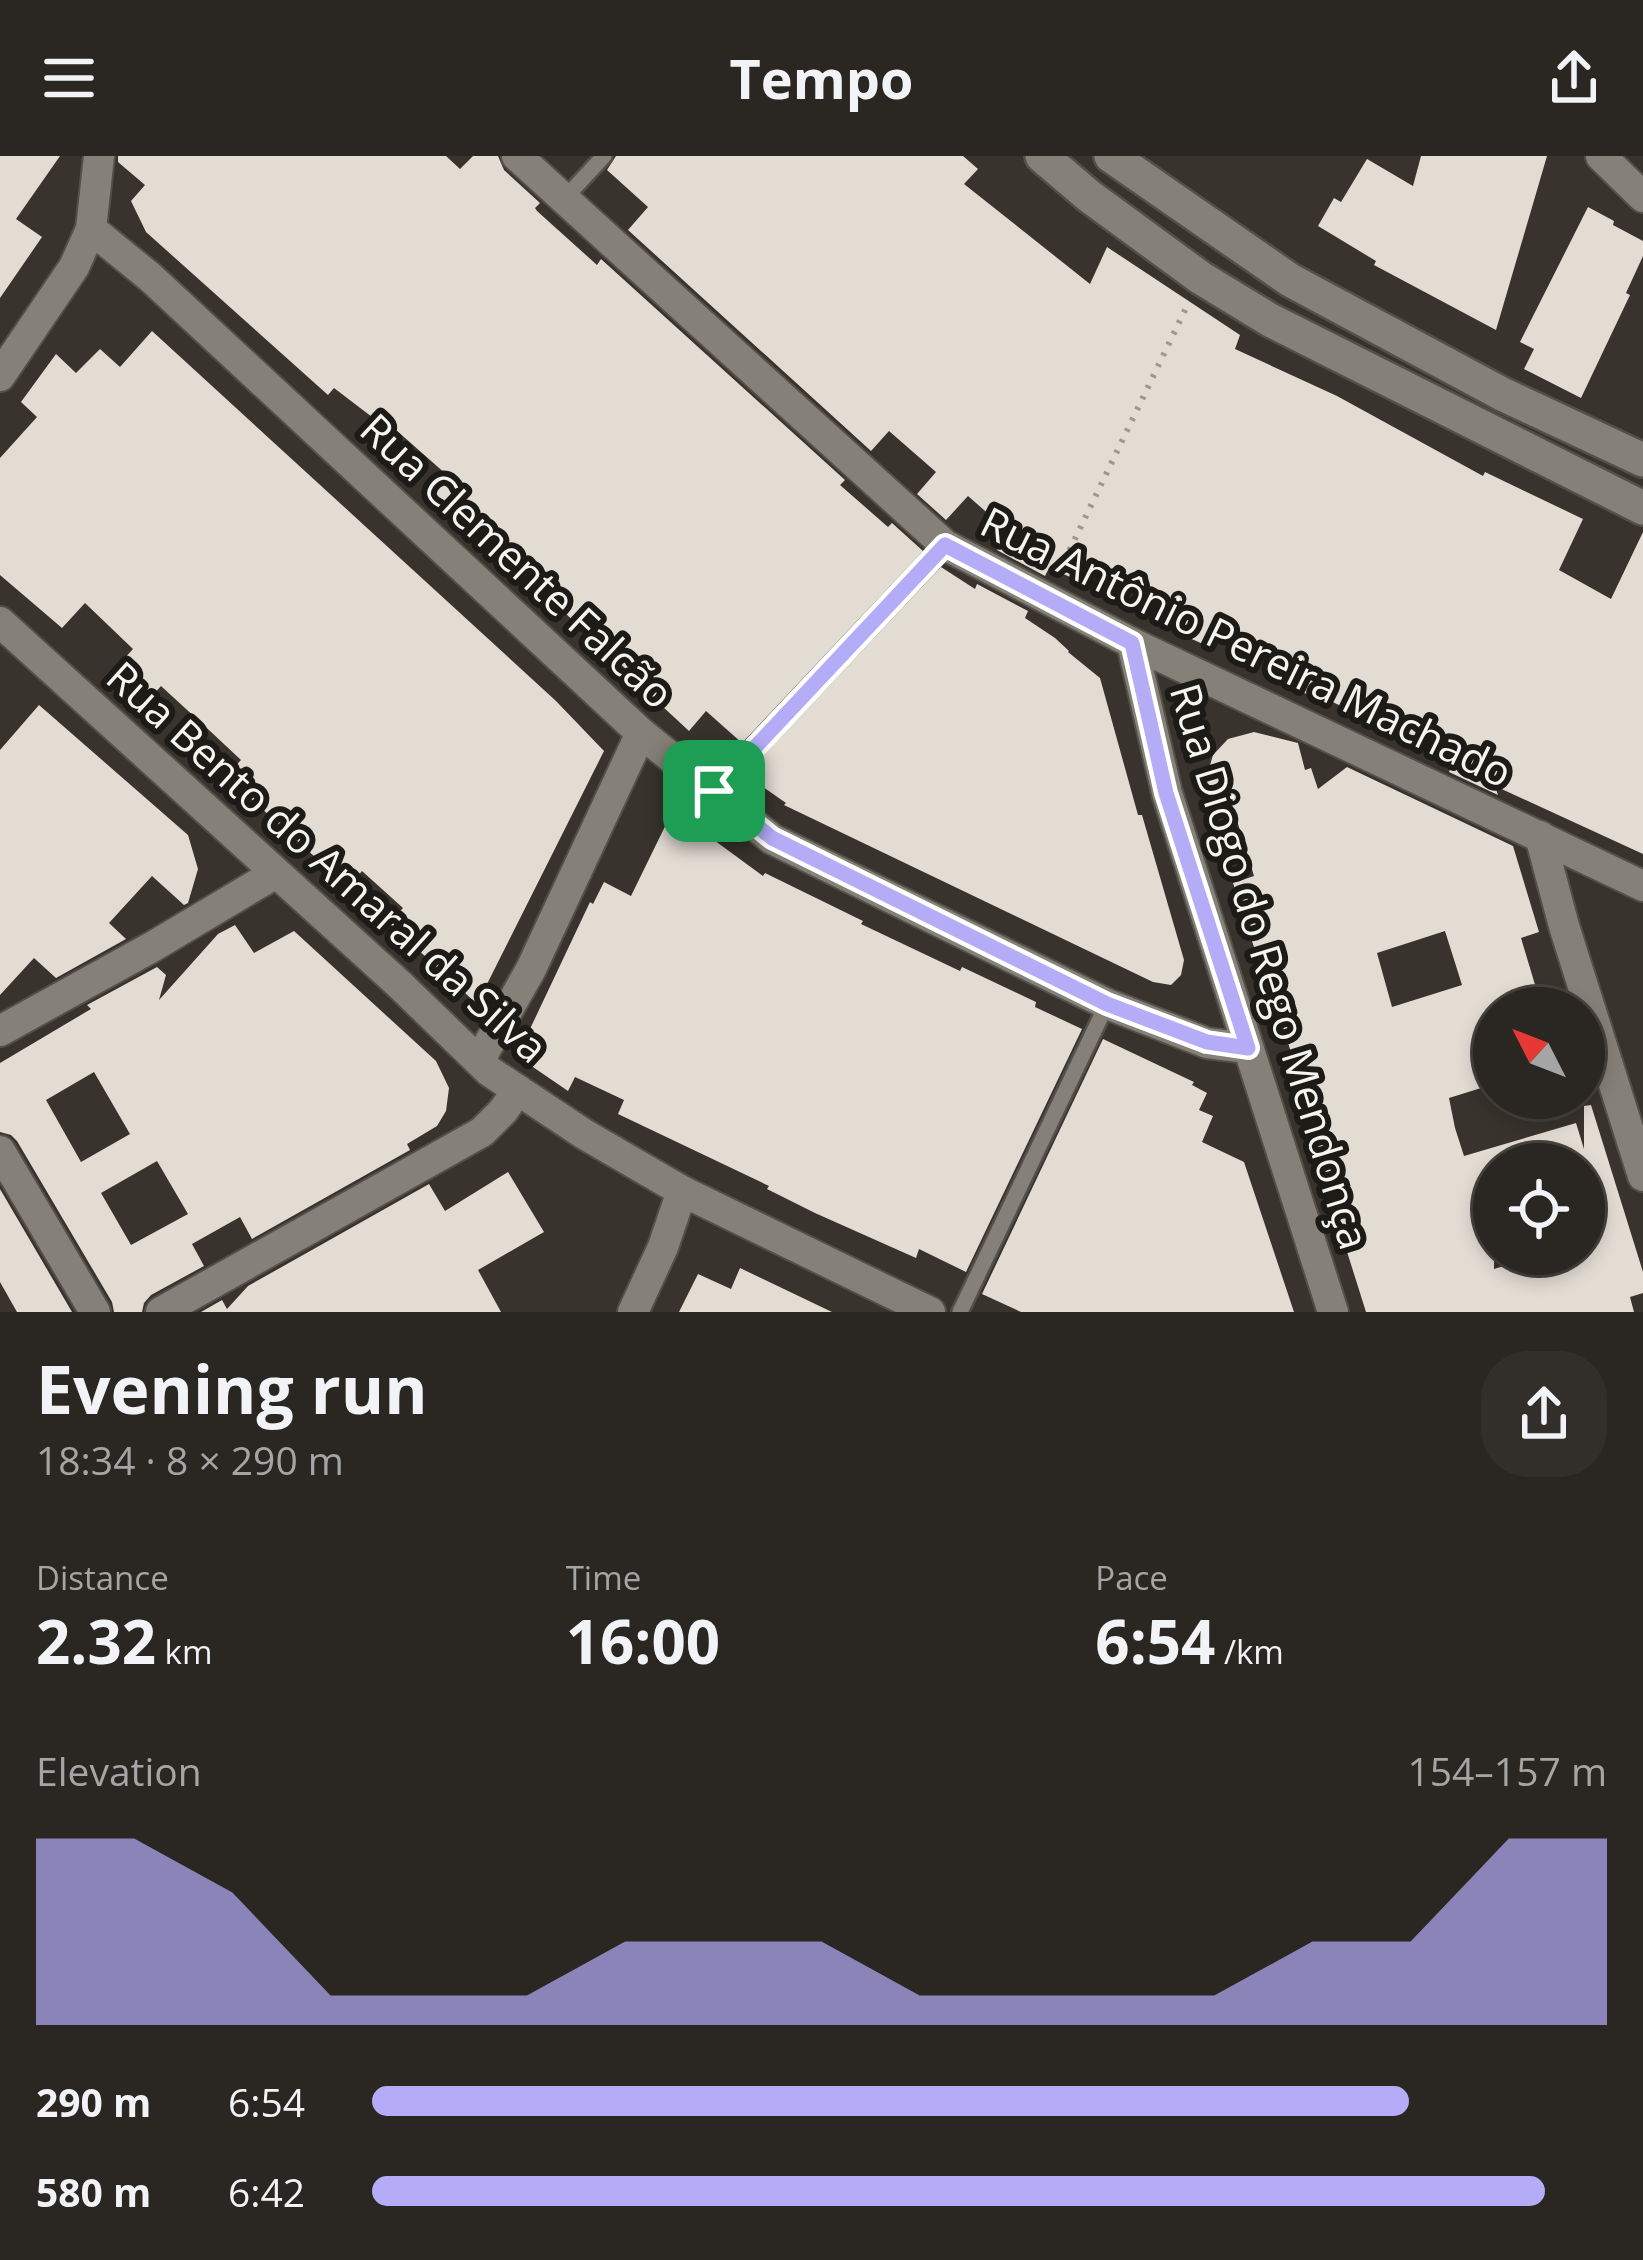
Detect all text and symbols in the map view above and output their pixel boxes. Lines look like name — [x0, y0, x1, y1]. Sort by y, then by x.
text: Tempo — [730, 41, 913, 115]
icon: menu — [36, 45, 102, 111]
icon: share — [1541, 45, 1607, 111]
street label: Rua Clemente Falcão — [349, 400, 687, 720]
street label: Rua Antônio Pereira Machado — [972, 492, 1522, 800]
street label: Rua Bento do Amaral da Silva — [95, 648, 561, 1074]
street label: Rua Diogo do Rego Mendonça — [1158, 676, 1384, 1256]
pin — [663, 740, 765, 842]
icon: arrive — [681, 758, 747, 824]
north arrow — [1473, 987, 1605, 1119]
map controls — [1473, 987, 1605, 1275]
button: locate — [1473, 1143, 1605, 1275]
text: Evening run — [36, 1343, 428, 1433]
button: share — [1481, 1351, 1607, 1477]
text: 18:34 · 8 × 290 m — [36, 1433, 344, 1486]
text: Distance — [36, 1555, 169, 1600]
text: Time — [566, 1555, 641, 1600]
text: Pace — [1095, 1555, 1168, 1600]
text: 2.32 — [36, 1600, 156, 1682]
text: 16:00 — [566, 1600, 720, 1682]
text: 6:54 — [1095, 1600, 1215, 1682]
text: km — [156, 1629, 213, 1674]
text: /km — [1215, 1629, 1284, 1674]
text: Elevation — [36, 1744, 202, 1797]
text: 154–157 m — [1407, 1744, 1607, 1797]
text: 290 m — [36, 2075, 151, 2128]
text: 6:54 — [228, 2075, 305, 2128]
text: 580 m — [36, 2165, 151, 2218]
text: 6:42 — [228, 2165, 305, 2218]

